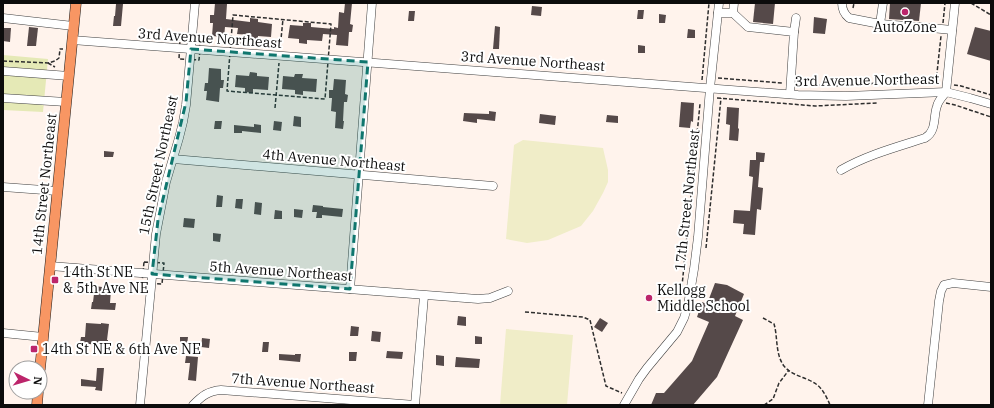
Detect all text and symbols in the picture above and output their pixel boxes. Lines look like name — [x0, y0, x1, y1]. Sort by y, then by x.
marker: AutoZone — [900, 7, 910, 17]
place label: AutoZone — [873, 18, 937, 36]
street label: 3rd Avenue Northeast — [137, 24, 283, 52]
street label: 3rd Avenue Northeast — [460, 47, 606, 75]
street label: 3rd Avenue Northeast — [795, 70, 939, 90]
street label: 15th Street Northeast — [134, 94, 182, 236]
street label: 14th Street Northeast — [28, 112, 60, 256]
street label: 17th Street Northeast — [671, 128, 703, 272]
street label: 4th Avenue Northeast — [262, 145, 406, 175]
street label: 5th Avenue Northeast — [209, 257, 353, 285]
place label: 14th St NE & 5th Ave NE — [63, 263, 149, 297]
marker: 14th St NE & 5th Ave NE — [50, 275, 60, 285]
place label: Kellogg Middle School — [657, 281, 750, 315]
marker: Kellogg Middle School — [644, 293, 654, 303]
place label: 14th St NE & 6th Ave NE — [42, 340, 201, 358]
marker: 14th St NE & 6th Ave NE — [29, 344, 39, 354]
north arrow — [8, 360, 48, 400]
street label: 7th Avenue Northeast — [231, 369, 375, 397]
text: N — [31, 376, 45, 386]

